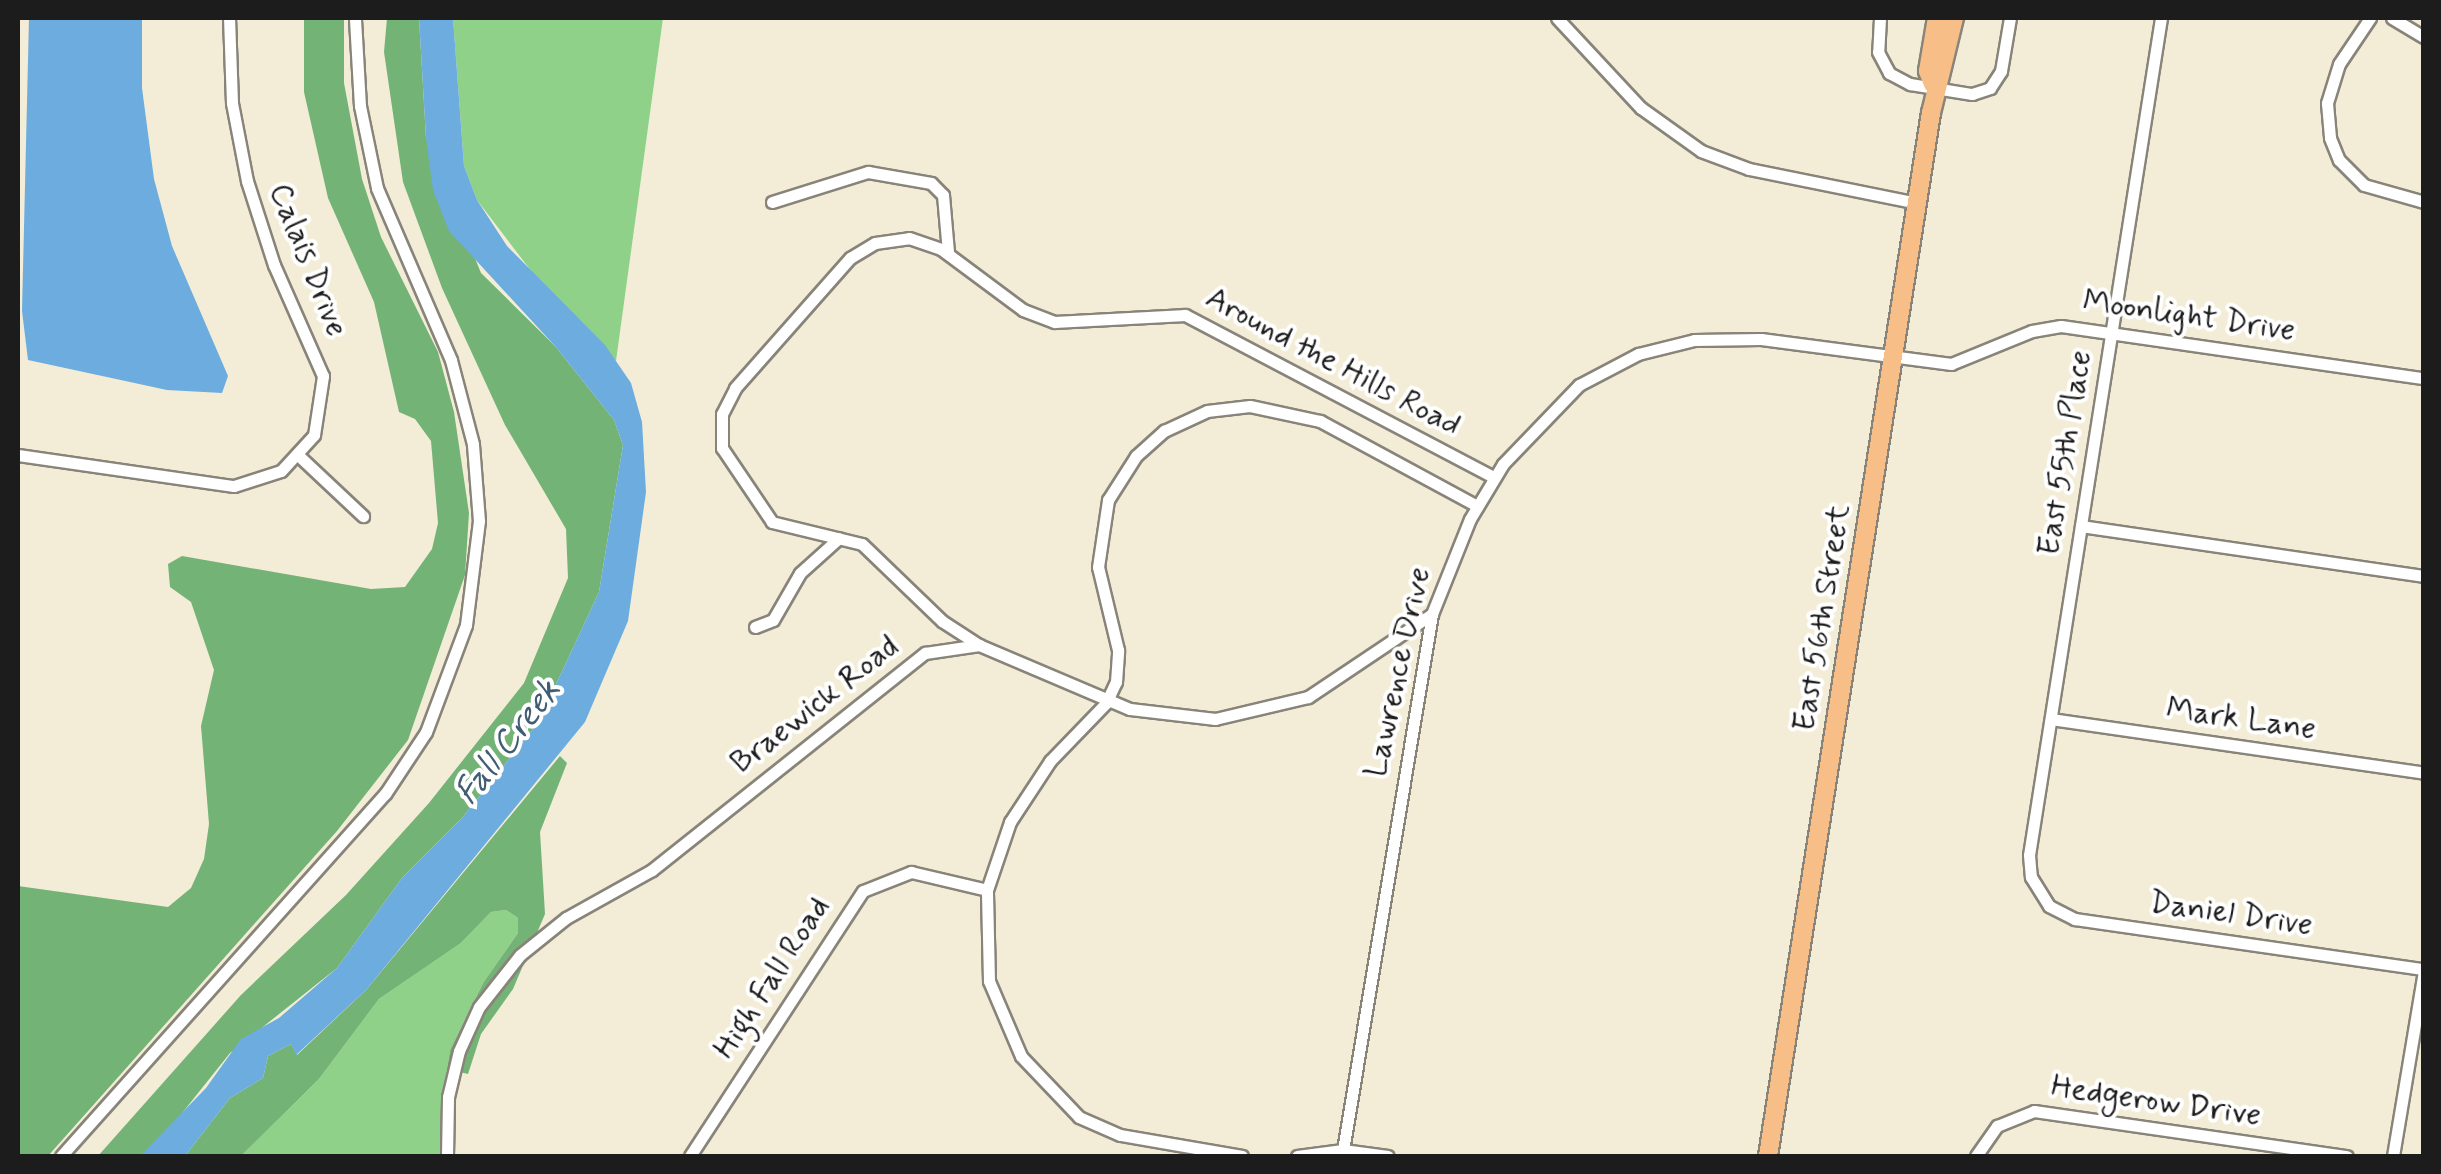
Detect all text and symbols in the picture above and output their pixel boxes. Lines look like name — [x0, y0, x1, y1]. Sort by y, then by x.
street label: Calais Drive — [260, 178, 356, 342]
street label: Around the Hills Road — [1199, 279, 1467, 445]
street label: Moonlight Drive — [2080, 282, 2298, 350]
street label: East 55th Place — [2030, 348, 2100, 558]
street label: East 56th Street — [1785, 502, 1859, 734]
street label: Lawrence Drive — [1357, 565, 1439, 779]
street label: Braewick Road — [724, 628, 906, 782]
water label: Fall Creek — [446, 671, 570, 813]
street label: Mark Lane — [2164, 689, 2318, 749]
street label: Daniel Drive — [2147, 884, 2315, 944]
street label: High Fall Road — [705, 890, 839, 1066]
street label: Hedgerow Drive — [2049, 1067, 2263, 1135]

